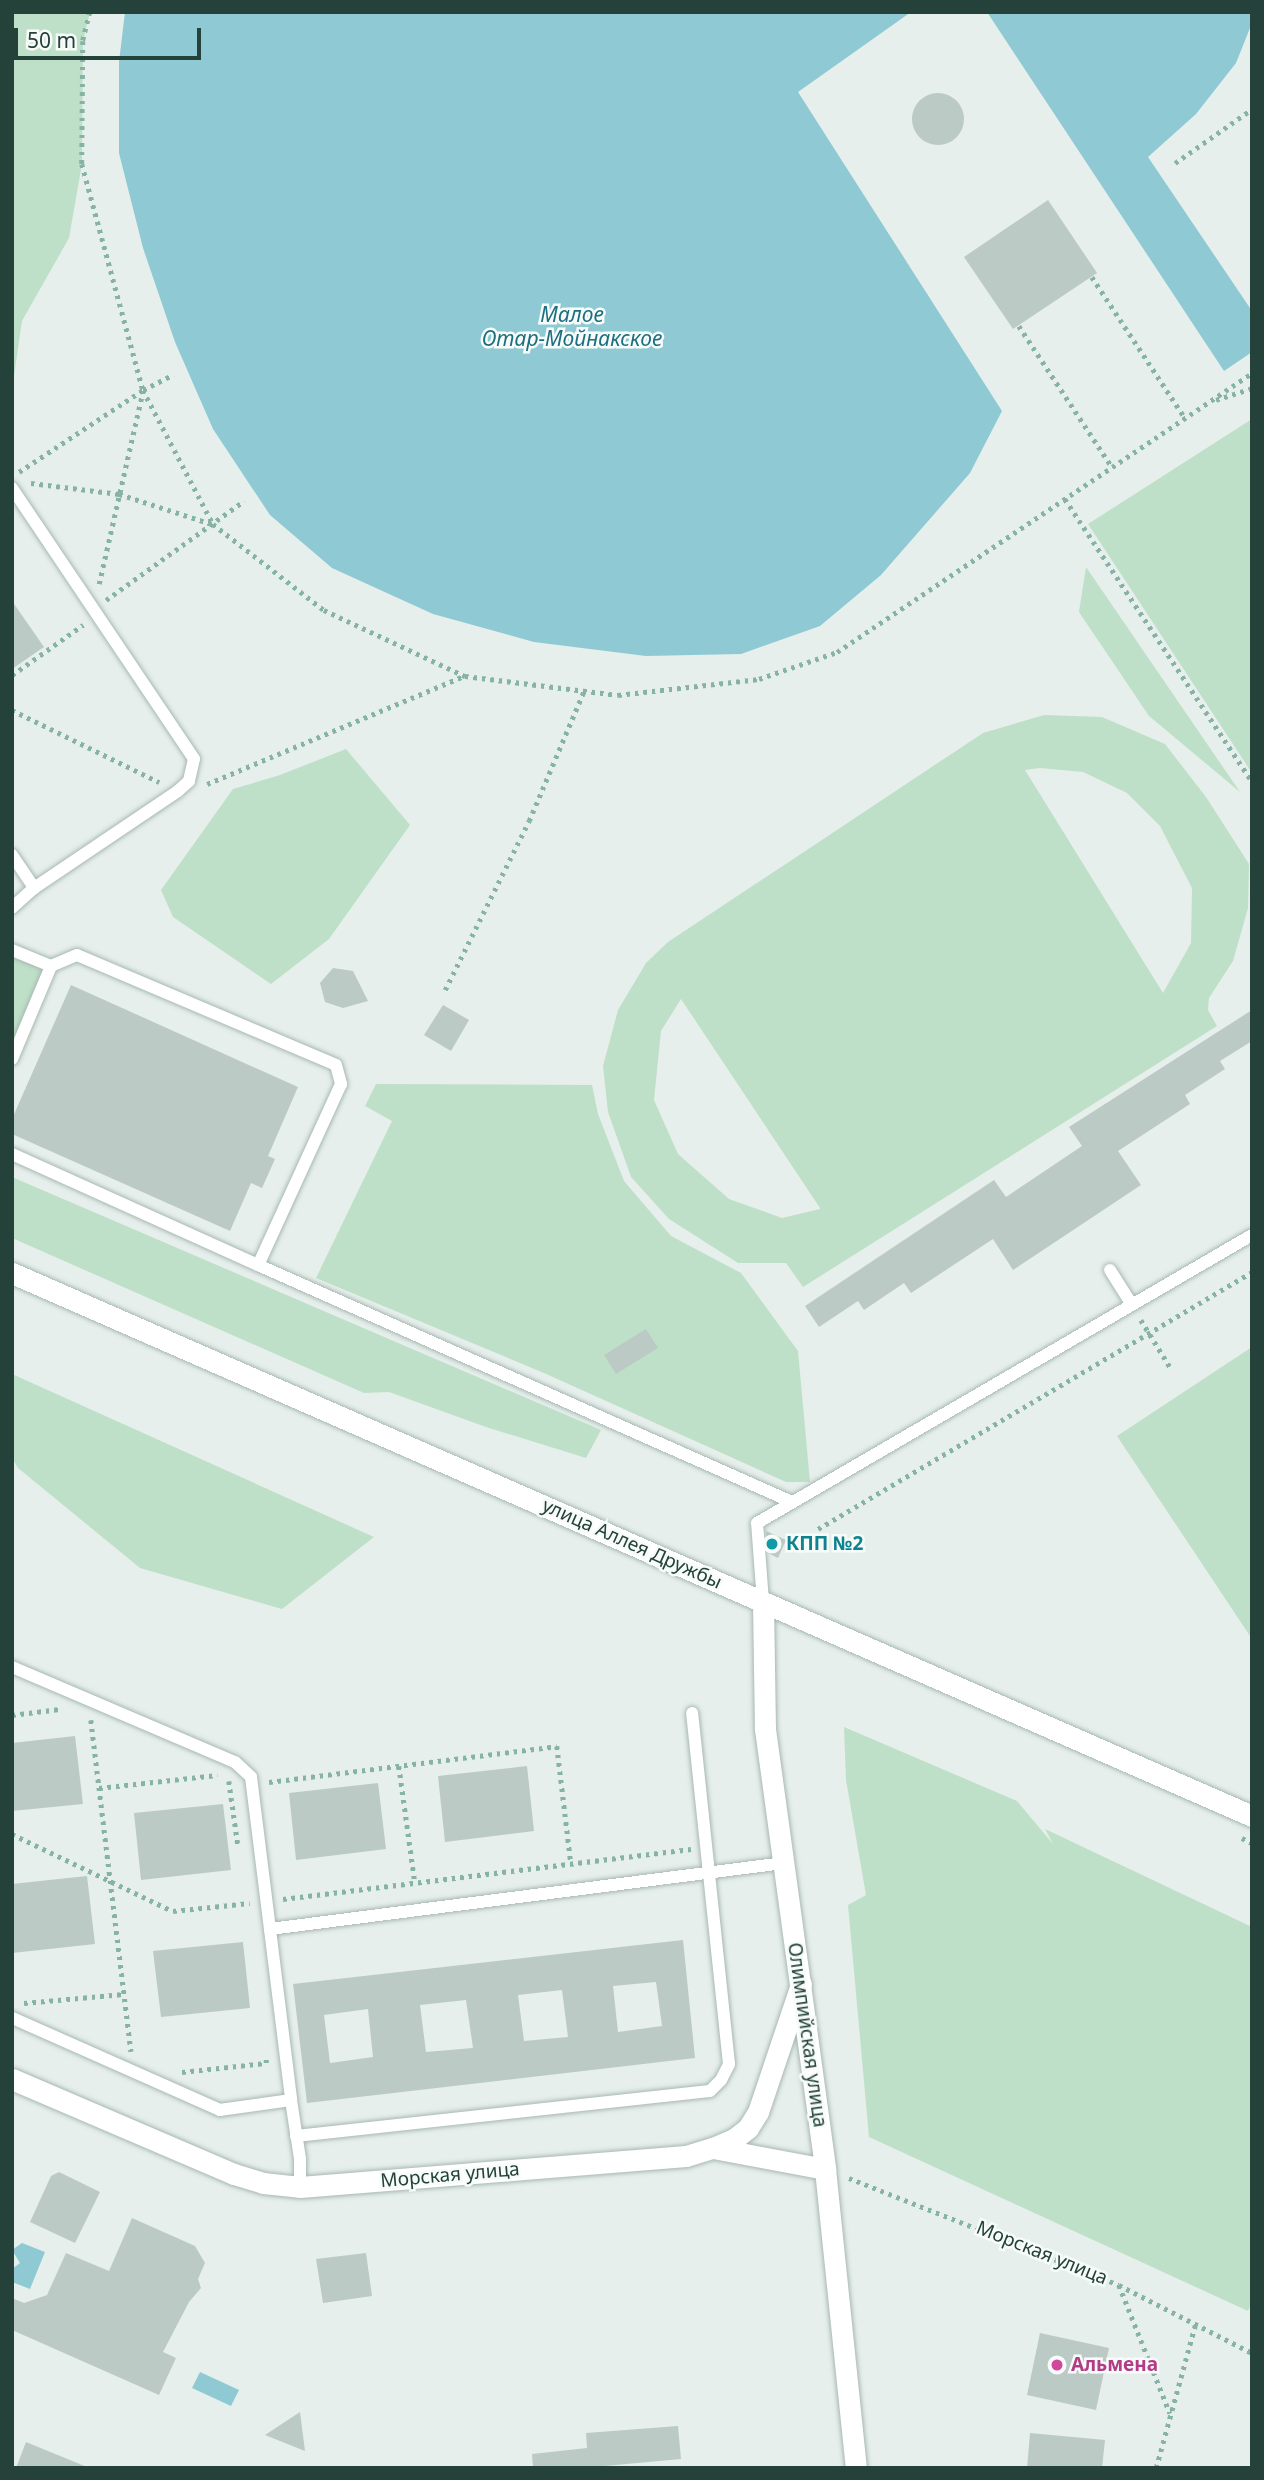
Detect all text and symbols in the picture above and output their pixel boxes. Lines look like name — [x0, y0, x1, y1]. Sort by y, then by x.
scale bar — [18, 14, 205, 58]
text: 50 m — [27, 26, 76, 54]
water label: Малое Отар-Мойнакское — [482, 301, 662, 351]
street label: улица Аллея Дружбы — [539, 1494, 725, 1594]
place label: КПП №2 — [786, 1533, 863, 1555]
marker: КПП №2 — [764, 1536, 780, 1552]
street label: Олимпийская улица — [783, 1941, 831, 2129]
street label: Морская улица — [380, 2158, 520, 2192]
street label: Морская улица — [973, 2216, 1111, 2290]
place label: Альмена — [1071, 2354, 1158, 2376]
marker: Альмена — [1049, 2357, 1065, 2373]

